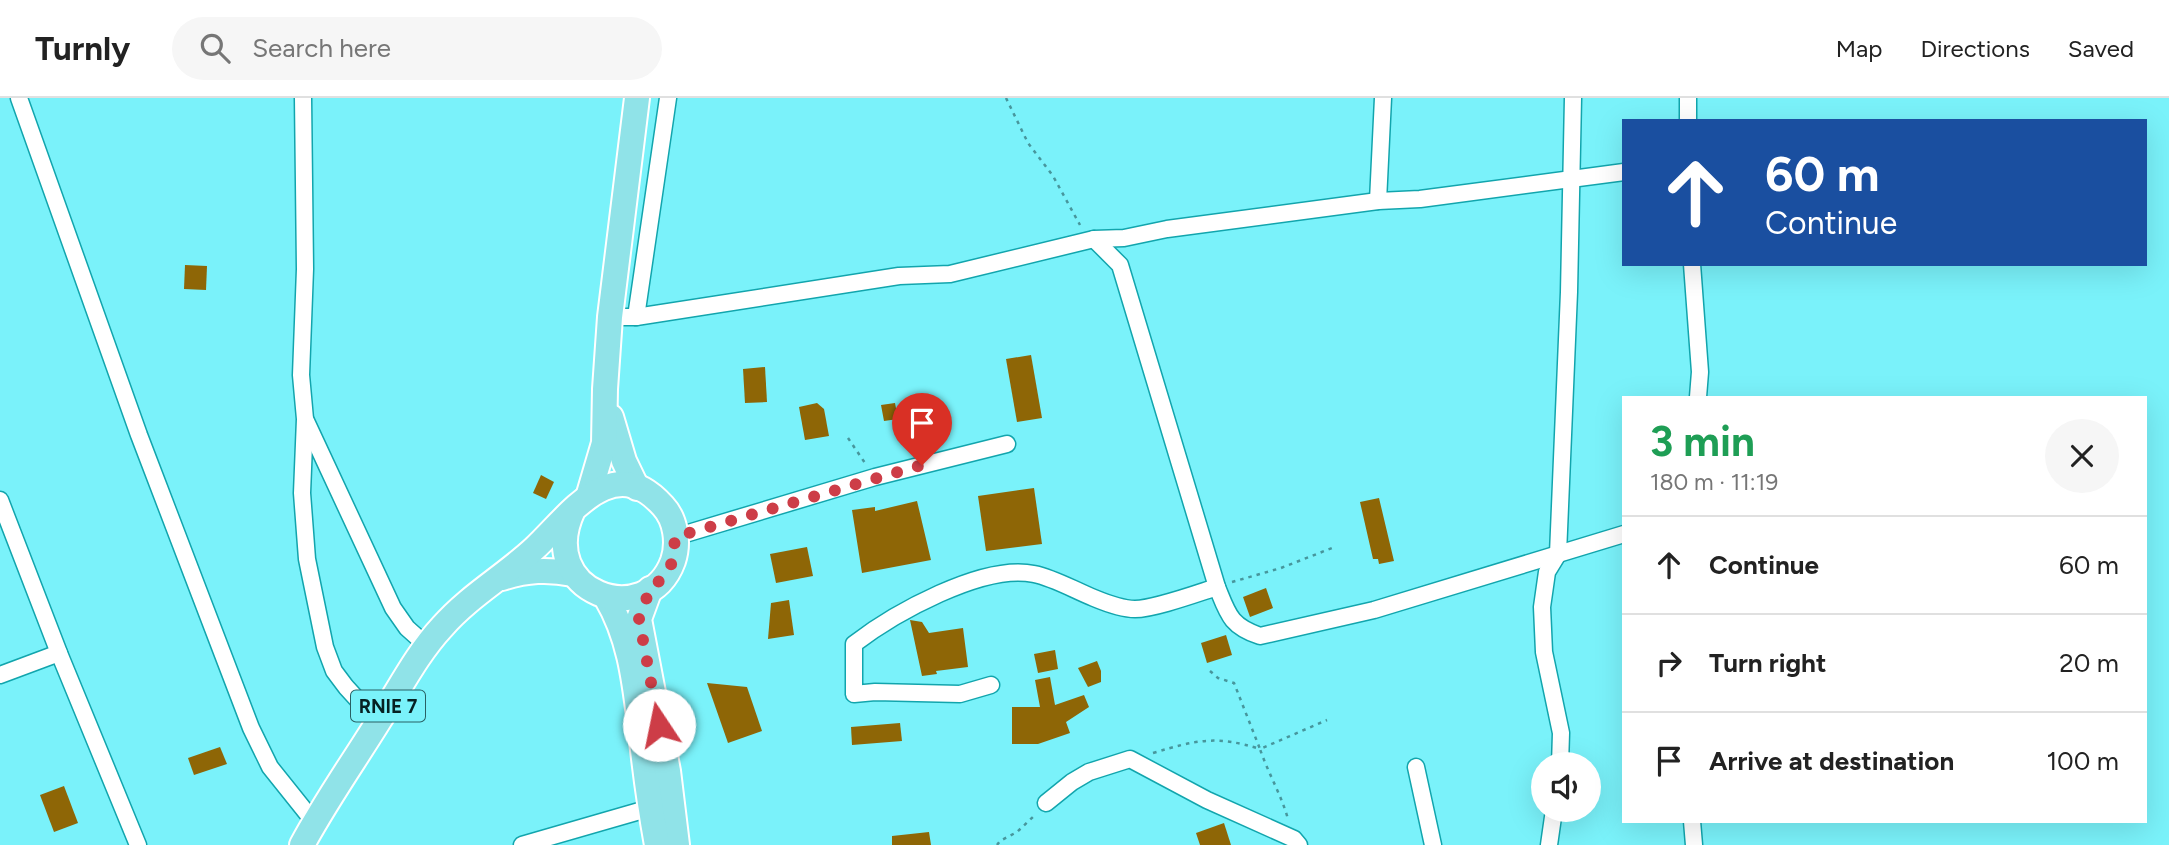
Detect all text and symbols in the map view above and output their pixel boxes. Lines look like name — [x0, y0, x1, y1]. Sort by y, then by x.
search box — [172, 17, 662, 80]
text: Turnly — [35, 29, 130, 68]
icon: search — [196, 29, 234, 67]
text: Search here — [252, 32, 391, 64]
text: Map — [1836, 34, 1882, 63]
text: Directions — [1920, 34, 2030, 63]
text: Saved — [2068, 34, 2134, 63]
text: 60 m — [1765, 144, 1880, 203]
icon: ahead — [1650, 147, 1741, 238]
text: Continue — [1765, 204, 1897, 242]
pin — [892, 393, 952, 465]
icon: arrive — [903, 404, 941, 442]
text: 3 min — [1650, 416, 1755, 467]
button: close — [2045, 419, 2119, 493]
text: 180 m · 11:19 — [1650, 468, 1778, 496]
icon: ahead — [1650, 546, 1688, 584]
text: Continue — [1709, 549, 1819, 581]
text: 60 m — [2059, 549, 2119, 581]
icon: right — [1650, 644, 1688, 682]
text: Turn right — [1709, 647, 1826, 679]
text: 20 m — [2059, 647, 2119, 679]
position arrow — [622, 688, 696, 762]
road number: RNIE 7 — [351, 691, 425, 722]
icon: arrive — [1650, 742, 1688, 780]
text: Arrive at destination — [1709, 745, 1954, 777]
text: 100 m — [2046, 745, 2119, 777]
map controls — [1531, 752, 1601, 822]
button: sound — [1531, 752, 1601, 822]

